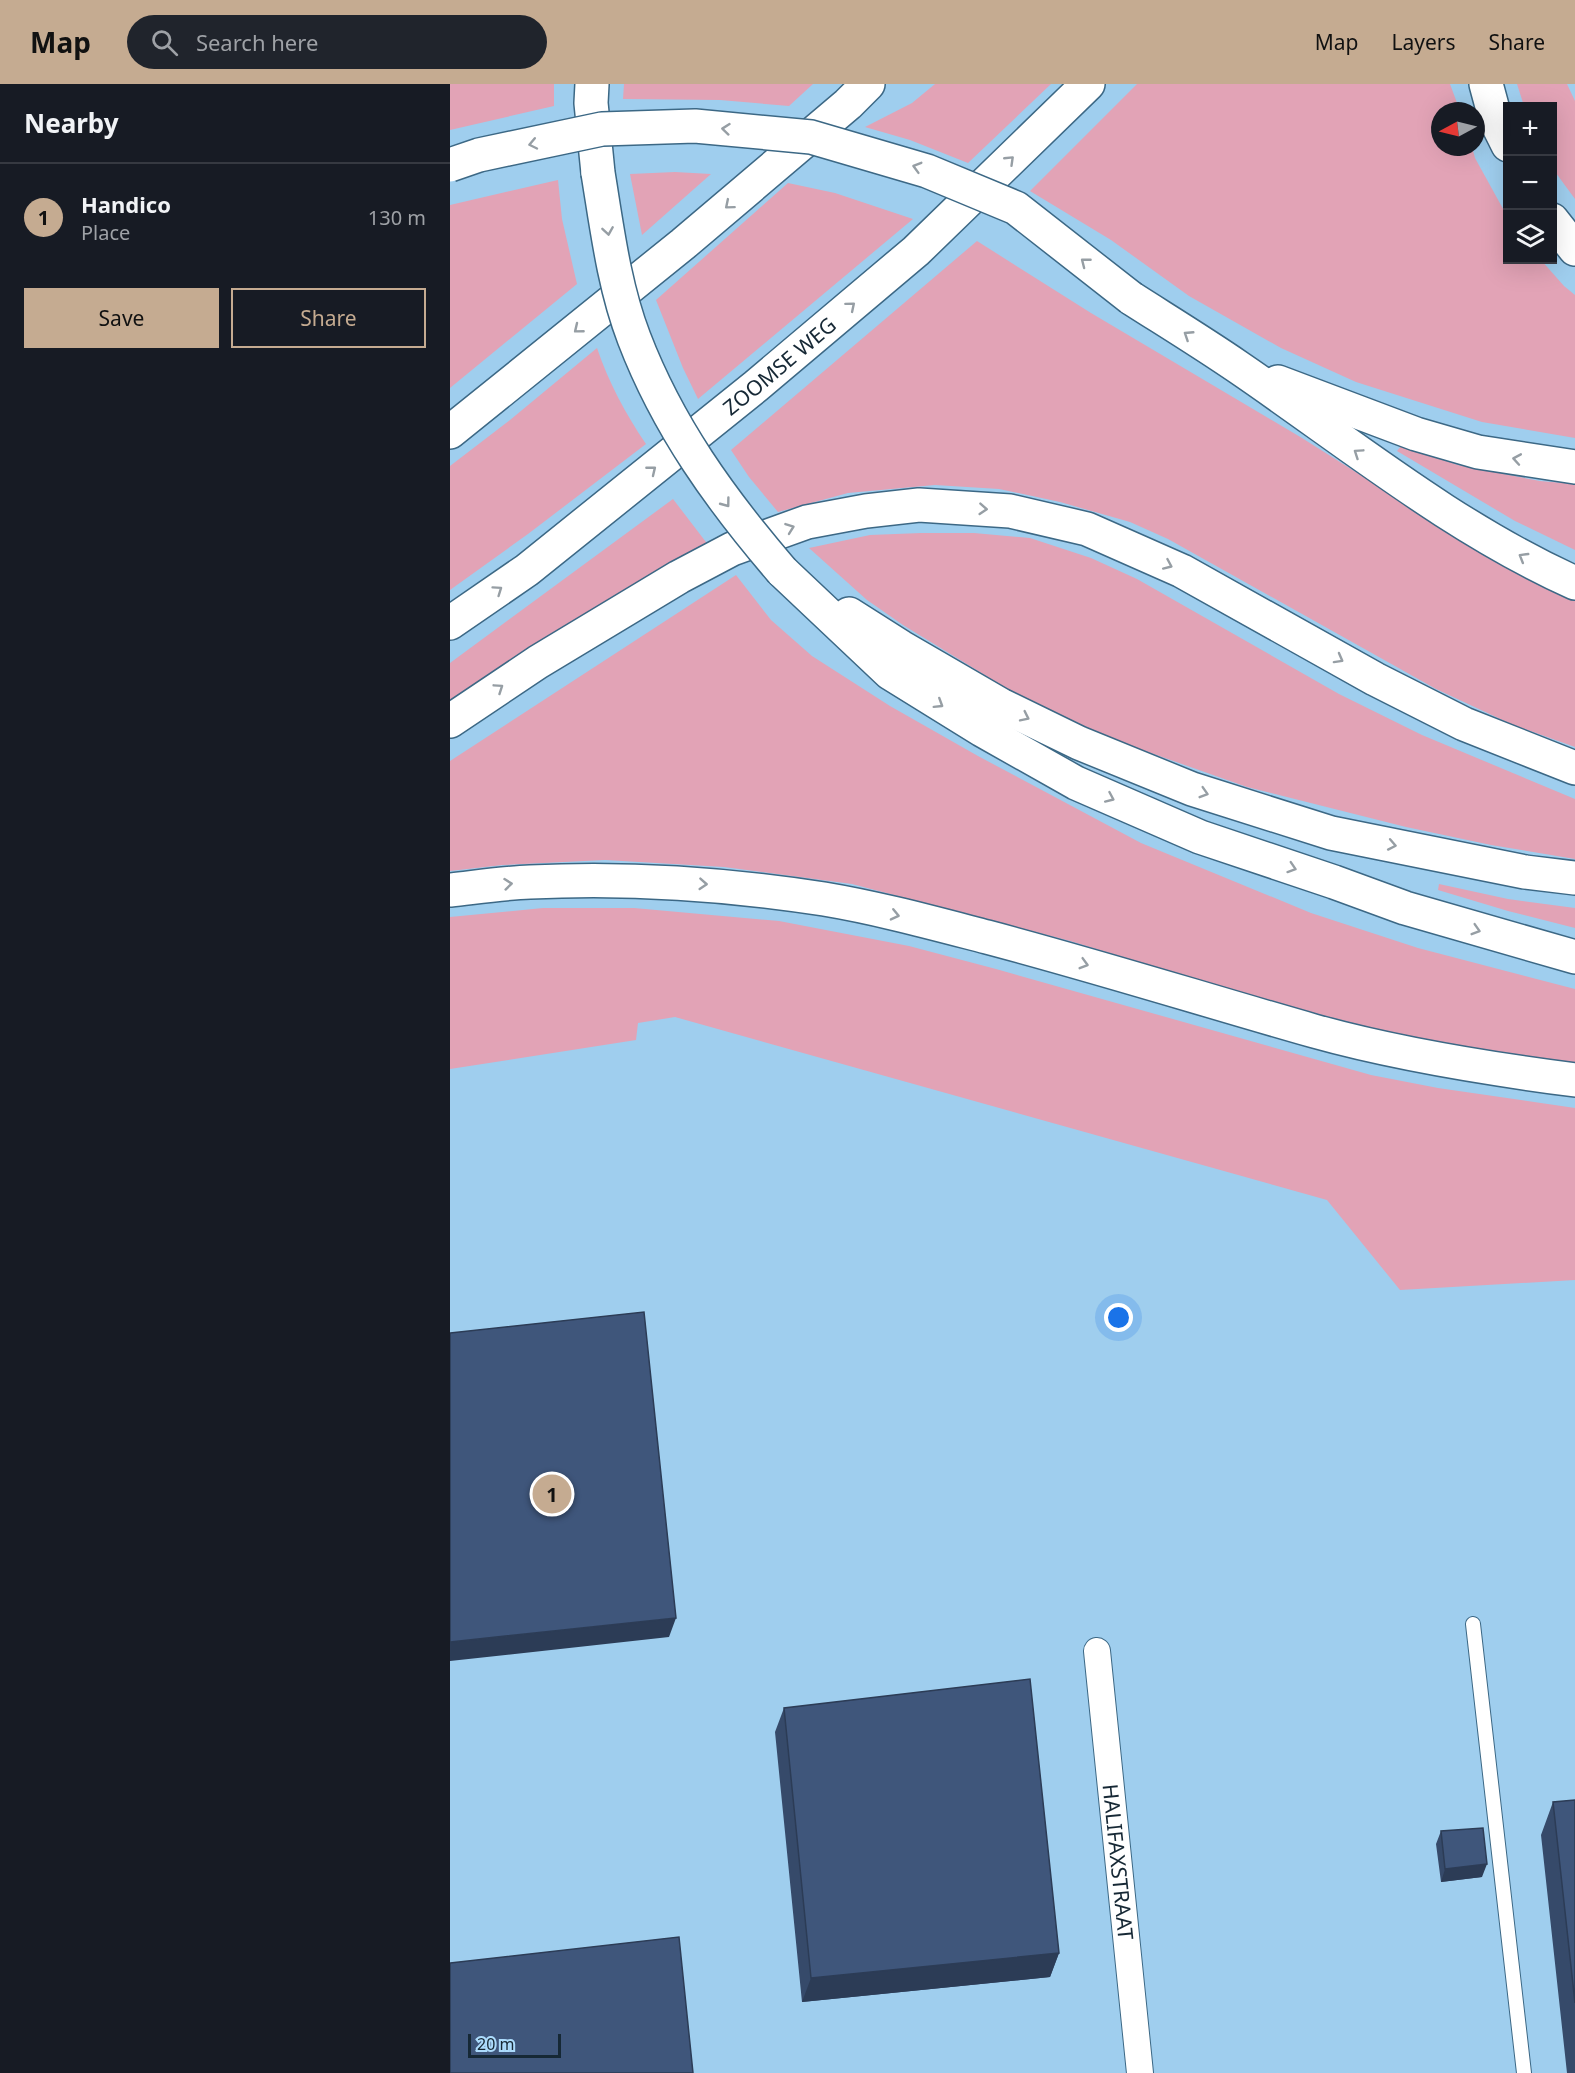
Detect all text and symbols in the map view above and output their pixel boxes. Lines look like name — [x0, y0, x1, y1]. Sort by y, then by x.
search box — [127, 15, 547, 69]
text: Map — [30, 23, 91, 61]
icon: search — [148, 26, 181, 59]
text: Search here — [196, 27, 318, 57]
text: Map — [1315, 28, 1359, 56]
text: Layers — [1392, 28, 1456, 56]
text: Share — [1489, 28, 1545, 56]
north arrow — [1431, 102, 1485, 156]
map controls — [1503, 102, 1557, 264]
button: + — [1503, 102, 1557, 156]
text: Nearby — [24, 105, 119, 141]
one-way arrow — [722, 123, 731, 136]
one-way arrow — [528, 136, 538, 149]
one-way arrow — [1003, 156, 1013, 167]
button: − — [1503, 156, 1557, 210]
one-way arrow — [912, 162, 922, 175]
text: Handico — [81, 189, 171, 219]
one-way arrow — [725, 198, 736, 209]
text: 1 — [38, 204, 49, 231]
text: 130 m — [368, 204, 426, 231]
button: layers — [1503, 210, 1557, 264]
text: Place — [81, 219, 130, 246]
one-way arrow — [601, 226, 613, 236]
one-way arrow — [1081, 259, 1092, 270]
button: Save — [24, 288, 219, 348]
button: Share — [231, 288, 426, 348]
one-way arrow — [844, 302, 855, 313]
street label: ZOOMSE WEG — [717, 311, 842, 421]
one-way arrow — [574, 322, 585, 333]
one-way arrow — [1184, 331, 1195, 342]
one-way arrow — [1354, 448, 1364, 460]
one-way arrow — [1512, 453, 1522, 466]
one-way arrow — [645, 466, 656, 477]
one-way arrow — [719, 496, 730, 507]
one-way arrow — [978, 502, 987, 515]
one-way arrow — [784, 523, 795, 535]
one-way arrow — [1519, 553, 1529, 564]
one-way arrow — [1161, 557, 1172, 569]
one-way arrow — [491, 586, 502, 597]
one-way arrow — [1332, 652, 1343, 663]
one-way arrow — [492, 685, 503, 696]
one-way arrow — [933, 696, 943, 708]
one-way arrow — [1018, 709, 1029, 721]
one-way arrow — [1198, 786, 1209, 798]
one-way arrow — [1104, 790, 1115, 802]
one-way arrow — [1387, 838, 1397, 851]
one-way arrow — [1286, 861, 1297, 873]
one-way arrow — [698, 877, 707, 890]
one-way arrow — [504, 878, 513, 891]
one-way arrow — [890, 907, 900, 920]
one-way arrow — [1470, 923, 1481, 935]
one-way arrow — [1078, 957, 1089, 969]
your location — [1104, 1303, 1133, 1332]
pin: 1 — [532, 1472, 572, 1516]
street label: HALIFAXSTRAAT — [1097, 1783, 1140, 1942]
scale bar — [468, 2031, 561, 2058]
text: 20 m — [477, 2033, 514, 2055]

